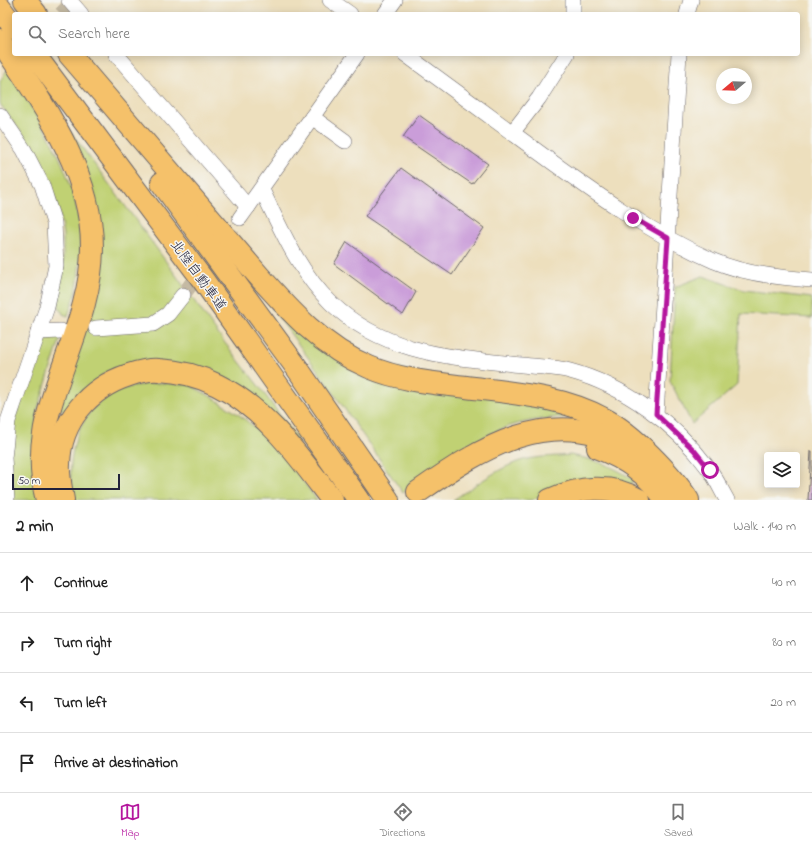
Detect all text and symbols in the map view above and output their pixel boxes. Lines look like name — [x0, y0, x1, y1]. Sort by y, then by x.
search box — [12, 12, 800, 56]
icon: search — [26, 23, 48, 45]
text: Search here — [58, 23, 130, 45]
north arrow — [716, 68, 752, 104]
route end — [624, 209, 642, 227]
street label: 北陸自動車道 — [165, 236, 231, 316]
map controls — [764, 452, 800, 488]
button: layers — [764, 452, 800, 488]
route start — [701, 461, 719, 479]
scale bar — [12, 472, 120, 491]
text: 50 m — [18, 473, 40, 489]
text: 2 min — [16, 514, 53, 539]
text: Walk · 140 m — [733, 517, 796, 536]
icon: ahead — [16, 572, 38, 594]
text: Continue — [54, 572, 108, 594]
text: 40 m — [772, 573, 796, 592]
icon: right — [16, 632, 38, 654]
text: Turn right — [54, 632, 112, 654]
text: 80 m — [772, 633, 796, 652]
icon: left — [16, 692, 38, 714]
text: Turn left — [54, 692, 107, 714]
text: 20 m — [771, 693, 796, 712]
icon: arrive — [16, 752, 38, 774]
text: Arrive at destination — [54, 752, 178, 774]
tab: Map — [119, 801, 141, 841]
tab: Directions — [380, 801, 426, 841]
tab: Saved — [664, 801, 693, 841]

